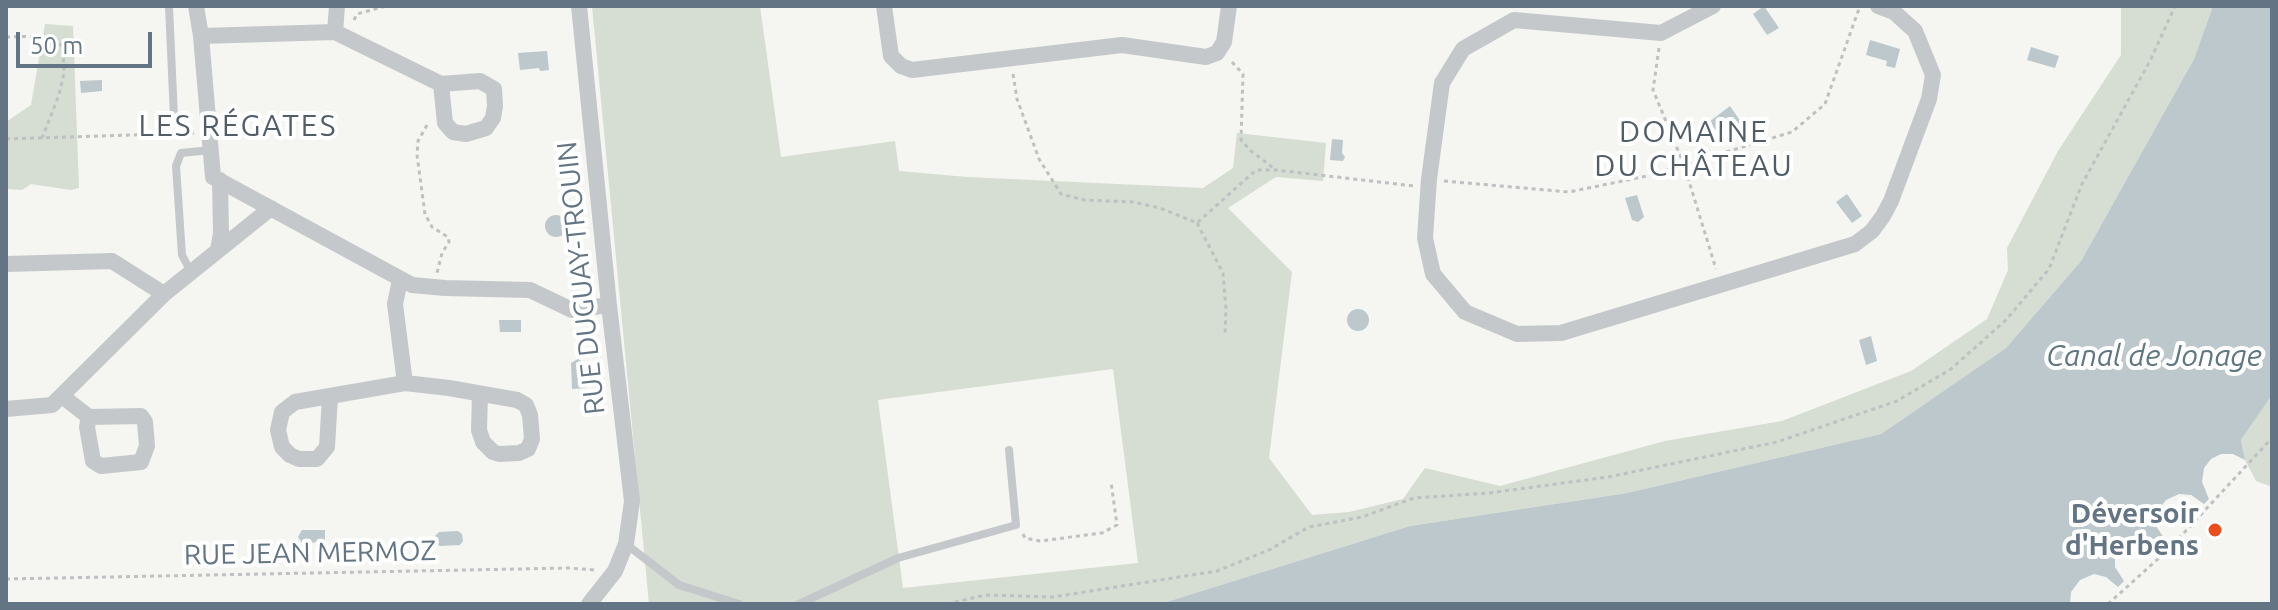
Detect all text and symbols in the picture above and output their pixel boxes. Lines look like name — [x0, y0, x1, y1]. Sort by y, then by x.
scale bar — [20, 16, 156, 66]
text: 50 m — [30, 32, 83, 59]
district label: LES RÉGATES — [139, 108, 337, 144]
district label: DOMAINE DU CHÂTEAU — [1594, 114, 1794, 184]
street label: RUE DUGUAY-TROUIN — [550, 140, 612, 416]
water label: Canal de Jonage — [2046, 338, 2262, 374]
place label: Déversoir d'Herbens — [2065, 497, 2199, 563]
marker: Déversoir d'Herbens — [2206, 521, 2224, 539]
street label: RUE JEAN MERMOZ — [183, 534, 437, 572]

